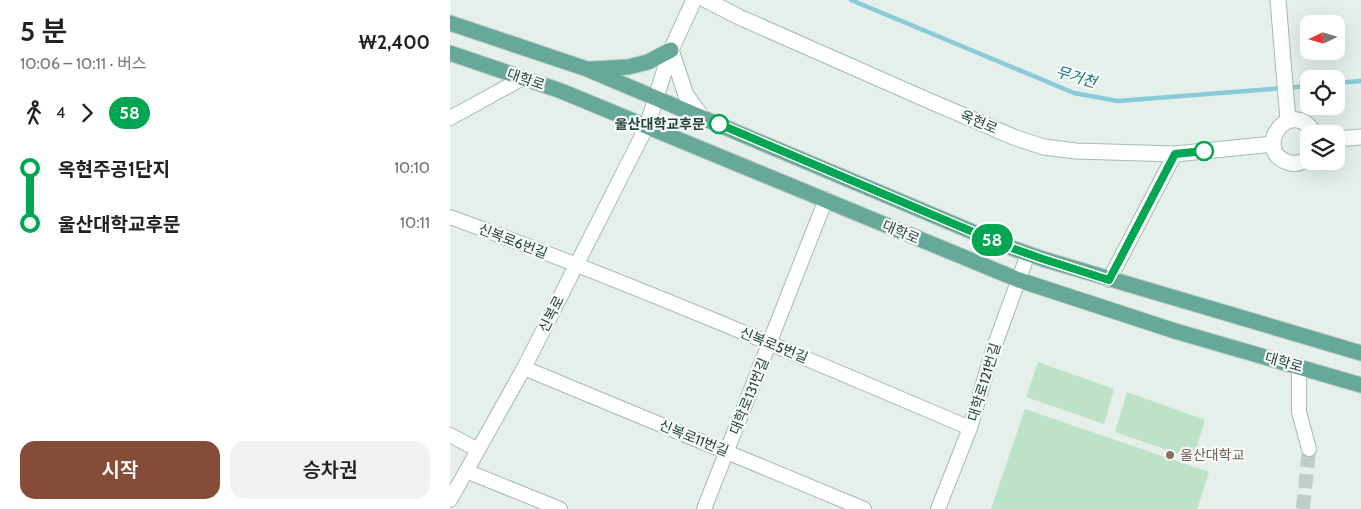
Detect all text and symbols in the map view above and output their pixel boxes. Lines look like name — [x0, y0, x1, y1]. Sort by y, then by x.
text: 5 분 — [20, 14, 67, 48]
north arrow — [1300, 15, 1345, 60]
map controls — [1300, 15, 1345, 170]
text: ₩2,400 — [359, 31, 430, 54]
text: 10:06 – 10:11 · 버스 — [20, 54, 146, 73]
water label: 무거천 — [1054, 62, 1101, 92]
street label: 대학로 — [505, 64, 547, 94]
button: locate — [1300, 70, 1345, 115]
icon: walk — [20, 99, 48, 127]
icon: forward — [73, 99, 101, 127]
text: 58 — [119, 102, 140, 124]
text: 4 — [56, 103, 65, 122]
street label: 옥현로 — [958, 106, 1000, 138]
marker: 울산대학교후문 — [709, 114, 729, 134]
place label: 울산대학교후문 — [615, 115, 705, 133]
button: layers — [1300, 125, 1345, 170]
unlabelled marker — [1194, 141, 1214, 161]
text: 옥현주공1단지 — [58, 158, 170, 181]
text: 10:10 — [394, 158, 430, 177]
text: 울산대학교후문 — [58, 213, 180, 236]
text: 10:11 — [400, 213, 430, 232]
street label: 대학로 — [880, 216, 922, 248]
street label: 신복로6번길 — [476, 220, 550, 262]
line badge: 58 — [970, 224, 1014, 256]
text: 58 — [982, 229, 1002, 251]
street label: 신복로 — [534, 293, 568, 335]
street label: 신복로5번길 — [737, 323, 811, 367]
street label: 대학로121번길 — [964, 341, 1004, 423]
street label: 대학로 — [1263, 348, 1305, 376]
street label: 대학로131번길 — [725, 355, 773, 437]
street label: 신복로11번길 — [657, 416, 731, 460]
button: 시작 — [20, 441, 220, 499]
button: 승차권 — [230, 441, 430, 499]
place label: 울산대학교 — [1180, 446, 1245, 464]
marker: 울산대학교 — [1164, 449, 1176, 461]

